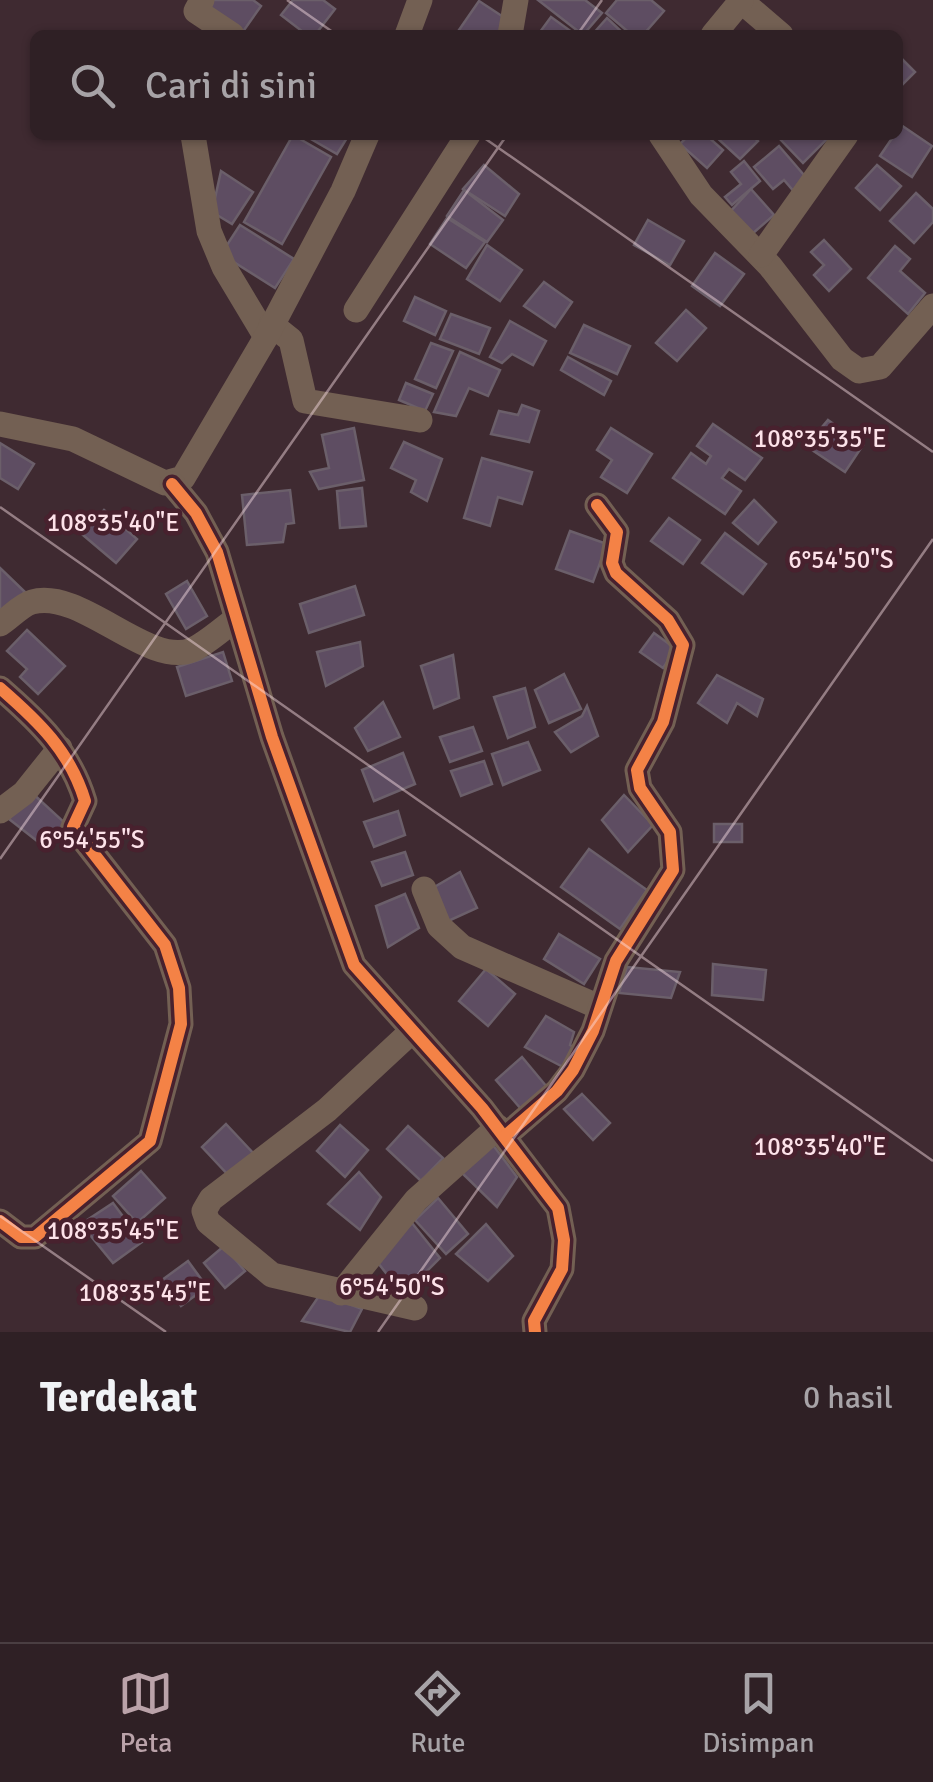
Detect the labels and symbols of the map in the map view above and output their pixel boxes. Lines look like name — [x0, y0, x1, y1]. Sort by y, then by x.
text: 108°35'35"E — [754, 423, 886, 454]
text: 108°35'40"E — [47, 507, 179, 538]
text: 6°54'50"S — [788, 544, 894, 575]
text: 6°54'55"S — [39, 824, 145, 855]
text: 108°35'40"E — [754, 1131, 886, 1162]
text: 108°35'45"E — [47, 1215, 179, 1246]
text: 6°54'50"S — [339, 1271, 445, 1302]
text: 108°35'45"E — [79, 1277, 211, 1308]

